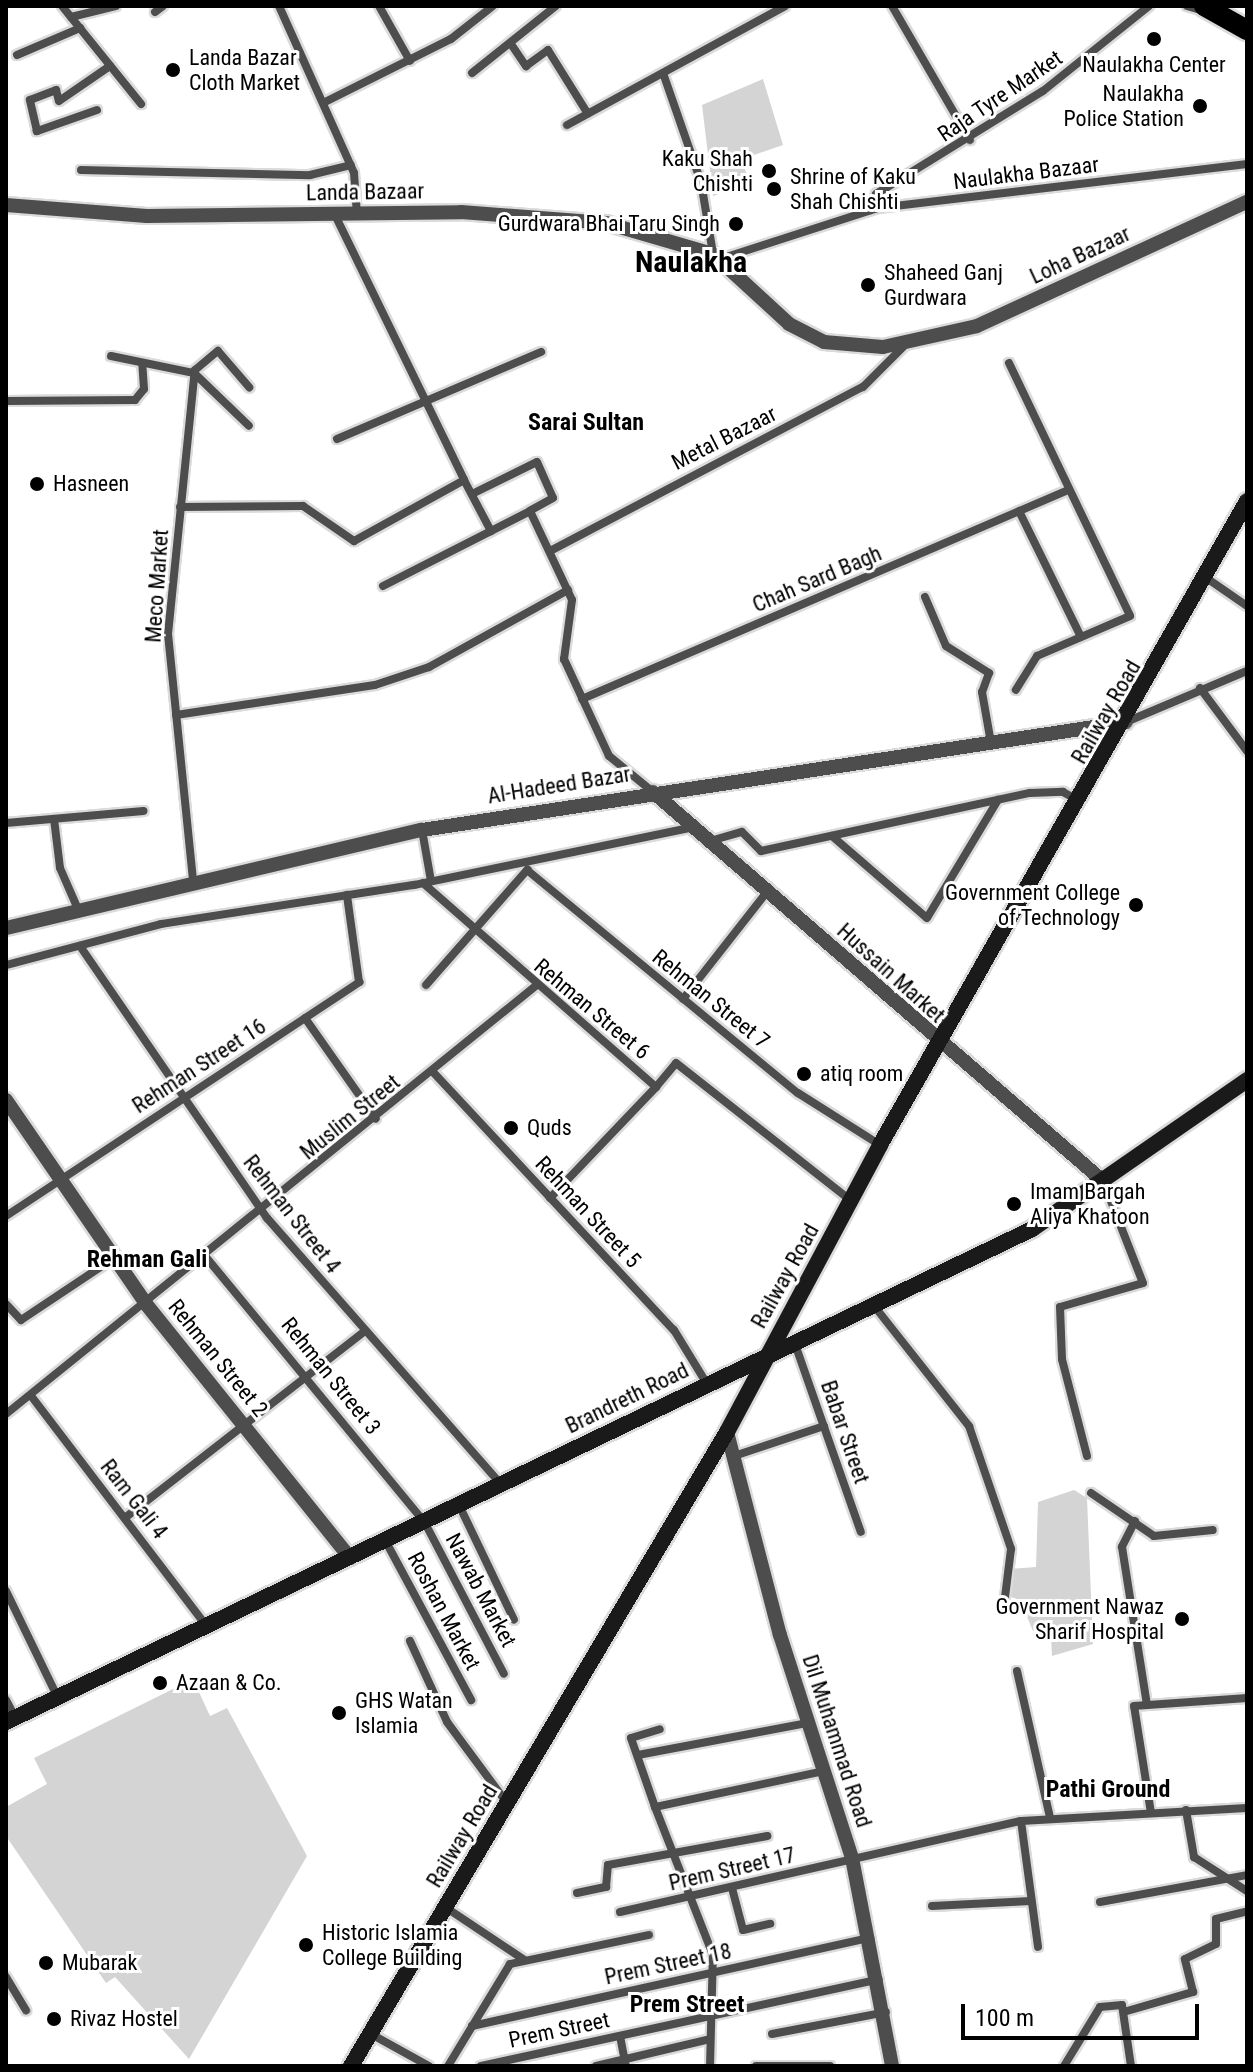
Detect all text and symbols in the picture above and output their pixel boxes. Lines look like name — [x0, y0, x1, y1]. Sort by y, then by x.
marker: Naulakha Center — [1145, 30, 1163, 48]
place label: Landa Bazar Cloth Market — [189, 44, 300, 96]
street label: Raja Tyre Market — [933, 45, 1067, 147]
place label: Naulakha Center — [1082, 52, 1226, 78]
marker: Landa Bazar Cloth Market — [164, 61, 182, 79]
place label: Naulakha Police Station — [1064, 80, 1184, 132]
marker: Naulakha Police Station — [1191, 97, 1209, 115]
place label: Kaku Shah Chishti — [662, 145, 753, 196]
street label: Naulakha Bazaar — [952, 151, 1100, 195]
marker: Kaku Shah Chishti — [760, 162, 778, 180]
place label: Shrine of Kaku Shah Chishti — [790, 163, 916, 214]
street label: Landa Bazaar — [306, 178, 424, 206]
marker: Shrine of Kaku Shah Chishti — [765, 180, 783, 198]
place label: Gurdwara Bhai Taru Singh — [497, 211, 720, 237]
marker: Gurdwara Bhai Taru Singh — [727, 215, 745, 233]
street label: Loha Bazaar — [1026, 220, 1134, 290]
district label: Naulakha — [635, 244, 747, 280]
place label: Shaheed Ganj Gurdwara — [884, 259, 1003, 310]
marker: Shaheed Ganj Gurdwara — [859, 276, 877, 294]
street label: Metal Bazaar — [667, 400, 781, 476]
district label: Sarai Sultan — [528, 409, 644, 437]
place label: Hasneen — [53, 471, 129, 497]
marker: Hasneen — [28, 475, 46, 493]
street label: Meco Market — [140, 528, 174, 644]
street label: Chah Sard Bagh — [748, 540, 886, 618]
street label: Railway Road — [1066, 655, 1146, 769]
street label: Al-Hadeed Bazar — [486, 761, 632, 809]
place label: Government College of Technology — [945, 879, 1120, 930]
marker: Government College of Technology — [1127, 896, 1145, 914]
street label: Hussain Market — [832, 918, 950, 1028]
street label: Rehman Street 7 — [647, 944, 775, 1054]
street label: Rehman Street 6 — [529, 953, 655, 1065]
street label: Rehman Street 16 — [127, 1013, 271, 1119]
place label: atiq room — [820, 1061, 903, 1087]
marker: atiq room — [795, 1065, 813, 1083]
street label: Muslim Street — [295, 1069, 405, 1165]
place label: Quds — [527, 1115, 572, 1141]
marker: Quds — [502, 1119, 520, 1137]
street label: Rehman Street 4 — [238, 1150, 346, 1278]
street label: Rehman Street 5 — [530, 1151, 646, 1273]
place label: Imam Bargah Aliya Khatoon — [1030, 1178, 1150, 1230]
marker: Imam Bargah Aliya Khatoon — [1005, 1195, 1023, 1213]
street label: Railway Road — [745, 1219, 825, 1333]
district label: Rehman Gali — [87, 1246, 207, 1274]
street label: Rehman Street 2 — [163, 1294, 273, 1422]
street label: Rehman Street 3 — [276, 1312, 386, 1440]
street label: Brandreth Road — [561, 1357, 693, 1439]
street label: Babar Street — [815, 1377, 875, 1487]
street label: Ram Gali 4 — [95, 1454, 173, 1544]
street label: Nawab Market — [440, 1528, 522, 1652]
street label: Roshan Market — [402, 1547, 486, 1675]
place label: Government Nawaz Sharif Hospital — [995, 1593, 1164, 1644]
marker: Government Nawaz Sharif Hospital — [1171, 1608, 1193, 1630]
street label: Dil Muhammad Road — [797, 1651, 877, 1831]
place label: Azaan & Co. — [176, 1670, 282, 1696]
marker: Azaan & Co. — [151, 1674, 169, 1692]
place label: GHS Watan Islamia — [355, 1687, 453, 1738]
marker: GHS Watan Islamia — [330, 1704, 348, 1722]
district label: Pathi Ground — [1046, 1776, 1170, 1804]
street label: Railway Road — [421, 1780, 503, 1892]
street label: Prem Street 17 — [666, 1842, 798, 1896]
place label: Historic Islamia College Building — [322, 1919, 462, 1970]
marker: Historic Islamia College Building — [297, 1936, 315, 1954]
street label: Prem Street 18 — [602, 1938, 734, 1990]
place label: Mubarak — [62, 1950, 137, 1976]
marker: Mubarak — [37, 1954, 55, 1972]
scale bar — [965, 1988, 1203, 2038]
district label: Prem Street — [630, 1991, 744, 2019]
text: 100 m — [975, 2004, 1034, 2032]
place label: Rivaz Hostel — [70, 2006, 178, 2032]
street label: Prem Street — [506, 2006, 612, 2054]
marker: Rivaz Hostel — [45, 2010, 63, 2028]

